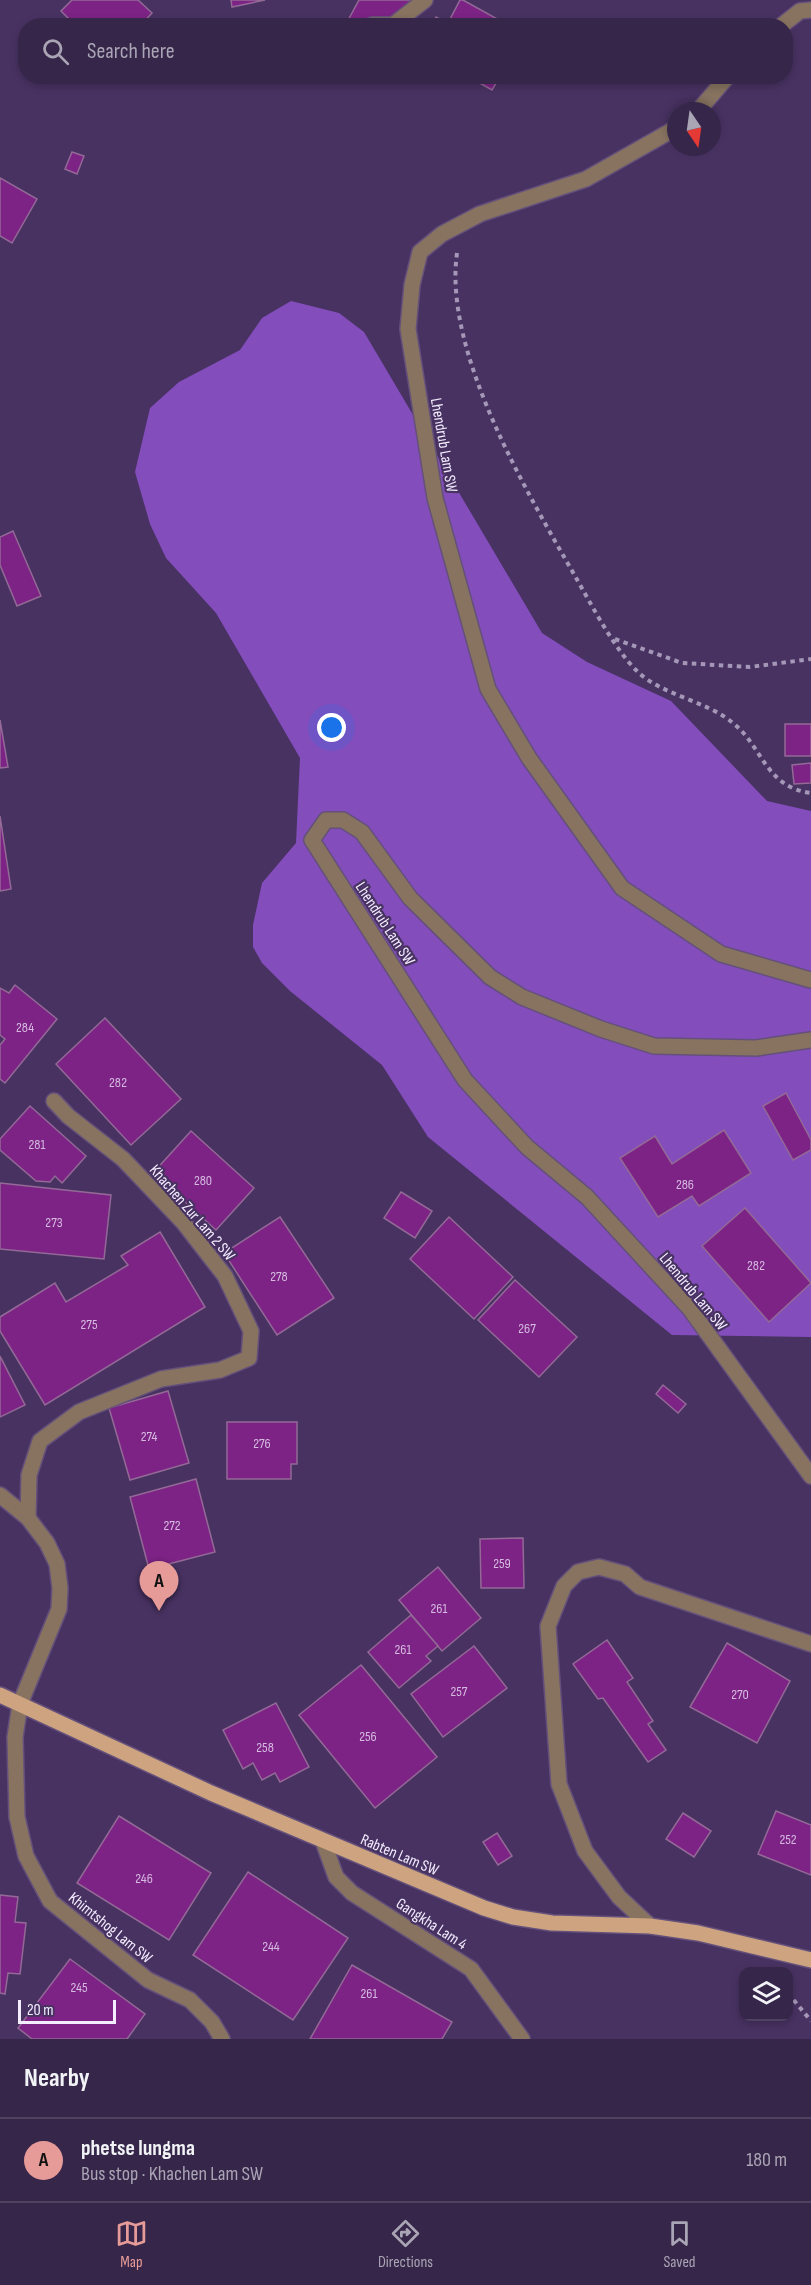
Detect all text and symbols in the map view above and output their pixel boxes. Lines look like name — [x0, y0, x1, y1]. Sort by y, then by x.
search box — [18, 18, 793, 84]
icon: search — [39, 35, 72, 68]
text: Search here — [87, 38, 174, 65]
north arrow — [667, 102, 721, 156]
street label: Lhendrub Lam SW — [426, 397, 461, 494]
your location — [317, 713, 346, 742]
street label: Lhendrub Lam SW — [351, 879, 419, 969]
house number: 284 — [16, 1019, 34, 1036]
house number: 282 — [109, 1074, 127, 1091]
house number: 281 — [29, 1136, 45, 1153]
street label: Khachen Zur Lam 2 SW — [145, 1161, 239, 1265]
house number: 280 — [194, 1172, 212, 1189]
house number: 286 — [676, 1176, 694, 1193]
house number: 273 — [45, 1214, 63, 1231]
street label: Lhendrub Lam SW — [655, 1249, 731, 1335]
house number: 282 — [747, 1257, 765, 1274]
house number: 278 — [270, 1268, 288, 1285]
house number: 275 — [81, 1316, 98, 1333]
house number: 267 — [518, 1320, 536, 1337]
house number: 274 — [141, 1428, 157, 1445]
house number: 276 — [253, 1435, 271, 1452]
house number: 272 — [163, 1517, 181, 1534]
house number: 259 — [493, 1555, 511, 1572]
pin: A — [140, 1562, 178, 1611]
house number: 261 — [431, 1600, 447, 1617]
house number: 261 — [395, 1641, 411, 1658]
house number: 257 — [451, 1683, 468, 1700]
house number: 270 — [731, 1686, 749, 1703]
house number: 256 — [359, 1728, 377, 1745]
house number: 258 — [256, 1739, 274, 1756]
street label: Rabten Lam SW — [358, 1830, 442, 1881]
house number: 252 — [779, 1831, 797, 1848]
house number: 246 — [135, 1870, 153, 1887]
street label: Khimtshog Lam SW — [64, 1889, 156, 1968]
street label: Gangkha Lam 4 — [392, 1894, 470, 1954]
house number: 244 — [262, 1938, 280, 1955]
map controls — [739, 1967, 793, 2021]
button: layers — [739, 1967, 793, 2021]
house number: 245 — [70, 1979, 88, 1996]
house number: 261 — [361, 1985, 377, 2002]
scale bar — [18, 1997, 116, 2024]
text: 20 m — [27, 2001, 54, 2020]
text: Nearby — [24, 2063, 90, 2094]
text: phetse lungma — [81, 2135, 195, 2162]
text: A — [39, 2148, 48, 2172]
text: 180 m — [746, 2148, 787, 2172]
text: Bus stop · Khachen Lam SW — [81, 2162, 263, 2186]
tab: Map — [115, 2217, 148, 2272]
tab: Directions — [378, 2217, 433, 2272]
tab: Saved — [663, 2217, 696, 2272]

